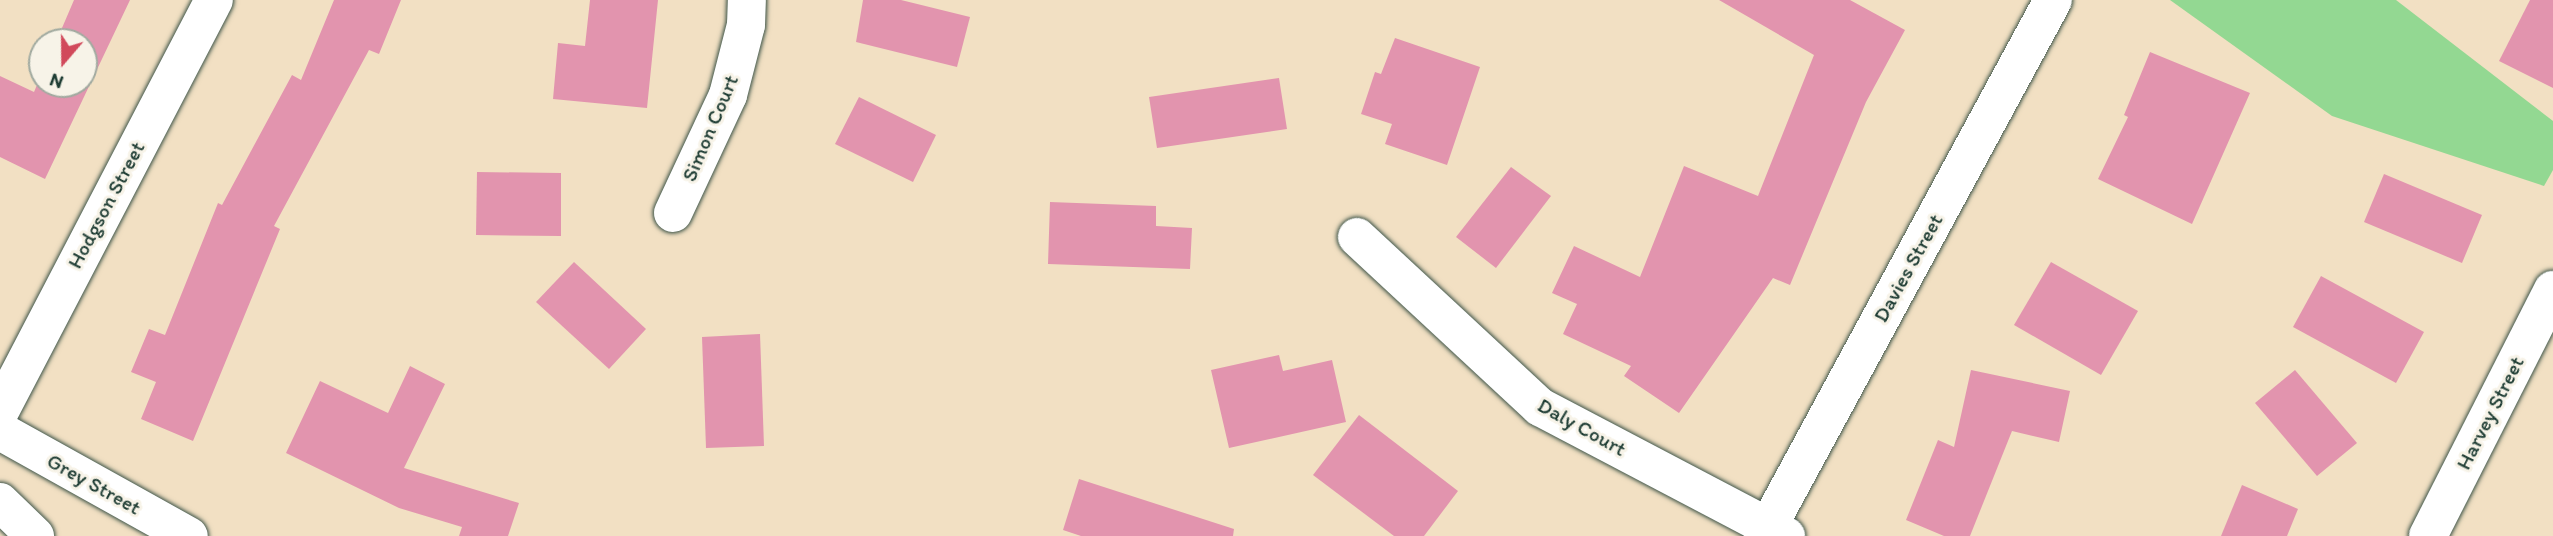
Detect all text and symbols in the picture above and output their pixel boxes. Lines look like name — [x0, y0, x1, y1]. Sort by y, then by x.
north arrow — [28, 28, 98, 98]
text: N — [46, 68, 66, 94]
street label: Simon Court — [676, 71, 744, 185]
street label: Hodgson Street — [62, 137, 150, 273]
street label: Davies Street — [1868, 210, 1948, 326]
street label: Harvey Street — [2451, 352, 2529, 474]
street label: Daly Court — [1533, 392, 1631, 462]
street label: Grey Street — [43, 448, 145, 520]

